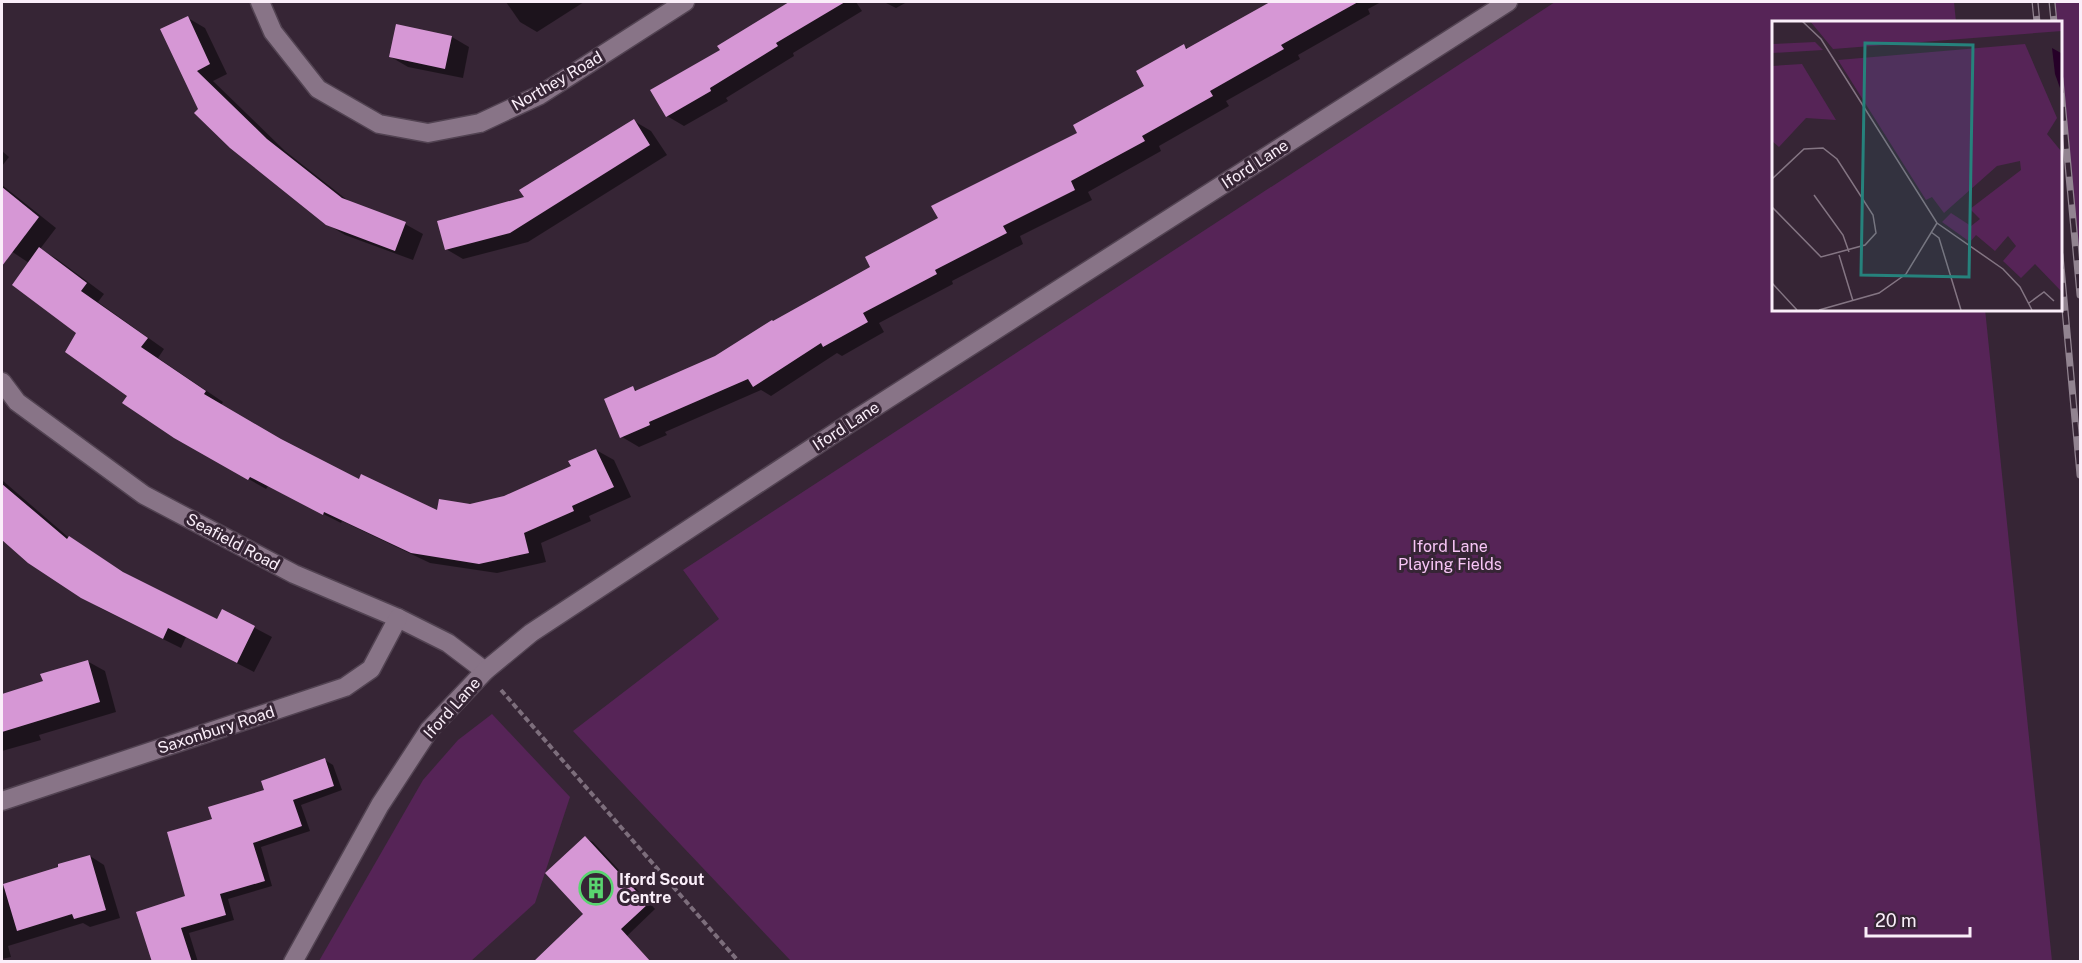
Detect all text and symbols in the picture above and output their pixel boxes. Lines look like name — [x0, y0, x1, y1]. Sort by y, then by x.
inset map — [1772, 21, 2061, 310]
street label: Northey Road — [508, 47, 606, 115]
street label: Iford Lane — [1218, 135, 1292, 193]
street label: Iford Lane — [809, 397, 883, 455]
street label: Seafield Road — [183, 509, 283, 575]
park label: Iford Lane Playing Fields — [1398, 537, 1502, 574]
street label: Iford Lane — [420, 674, 484, 742]
street label: Saxonbury Road — [155, 702, 277, 758]
building icon: Iford Scout Centre — [578, 870, 614, 906]
place label: Iford Scout Centre — [619, 870, 705, 907]
scale bar — [1866, 900, 1970, 938]
text: 20 m — [1875, 910, 1917, 931]

